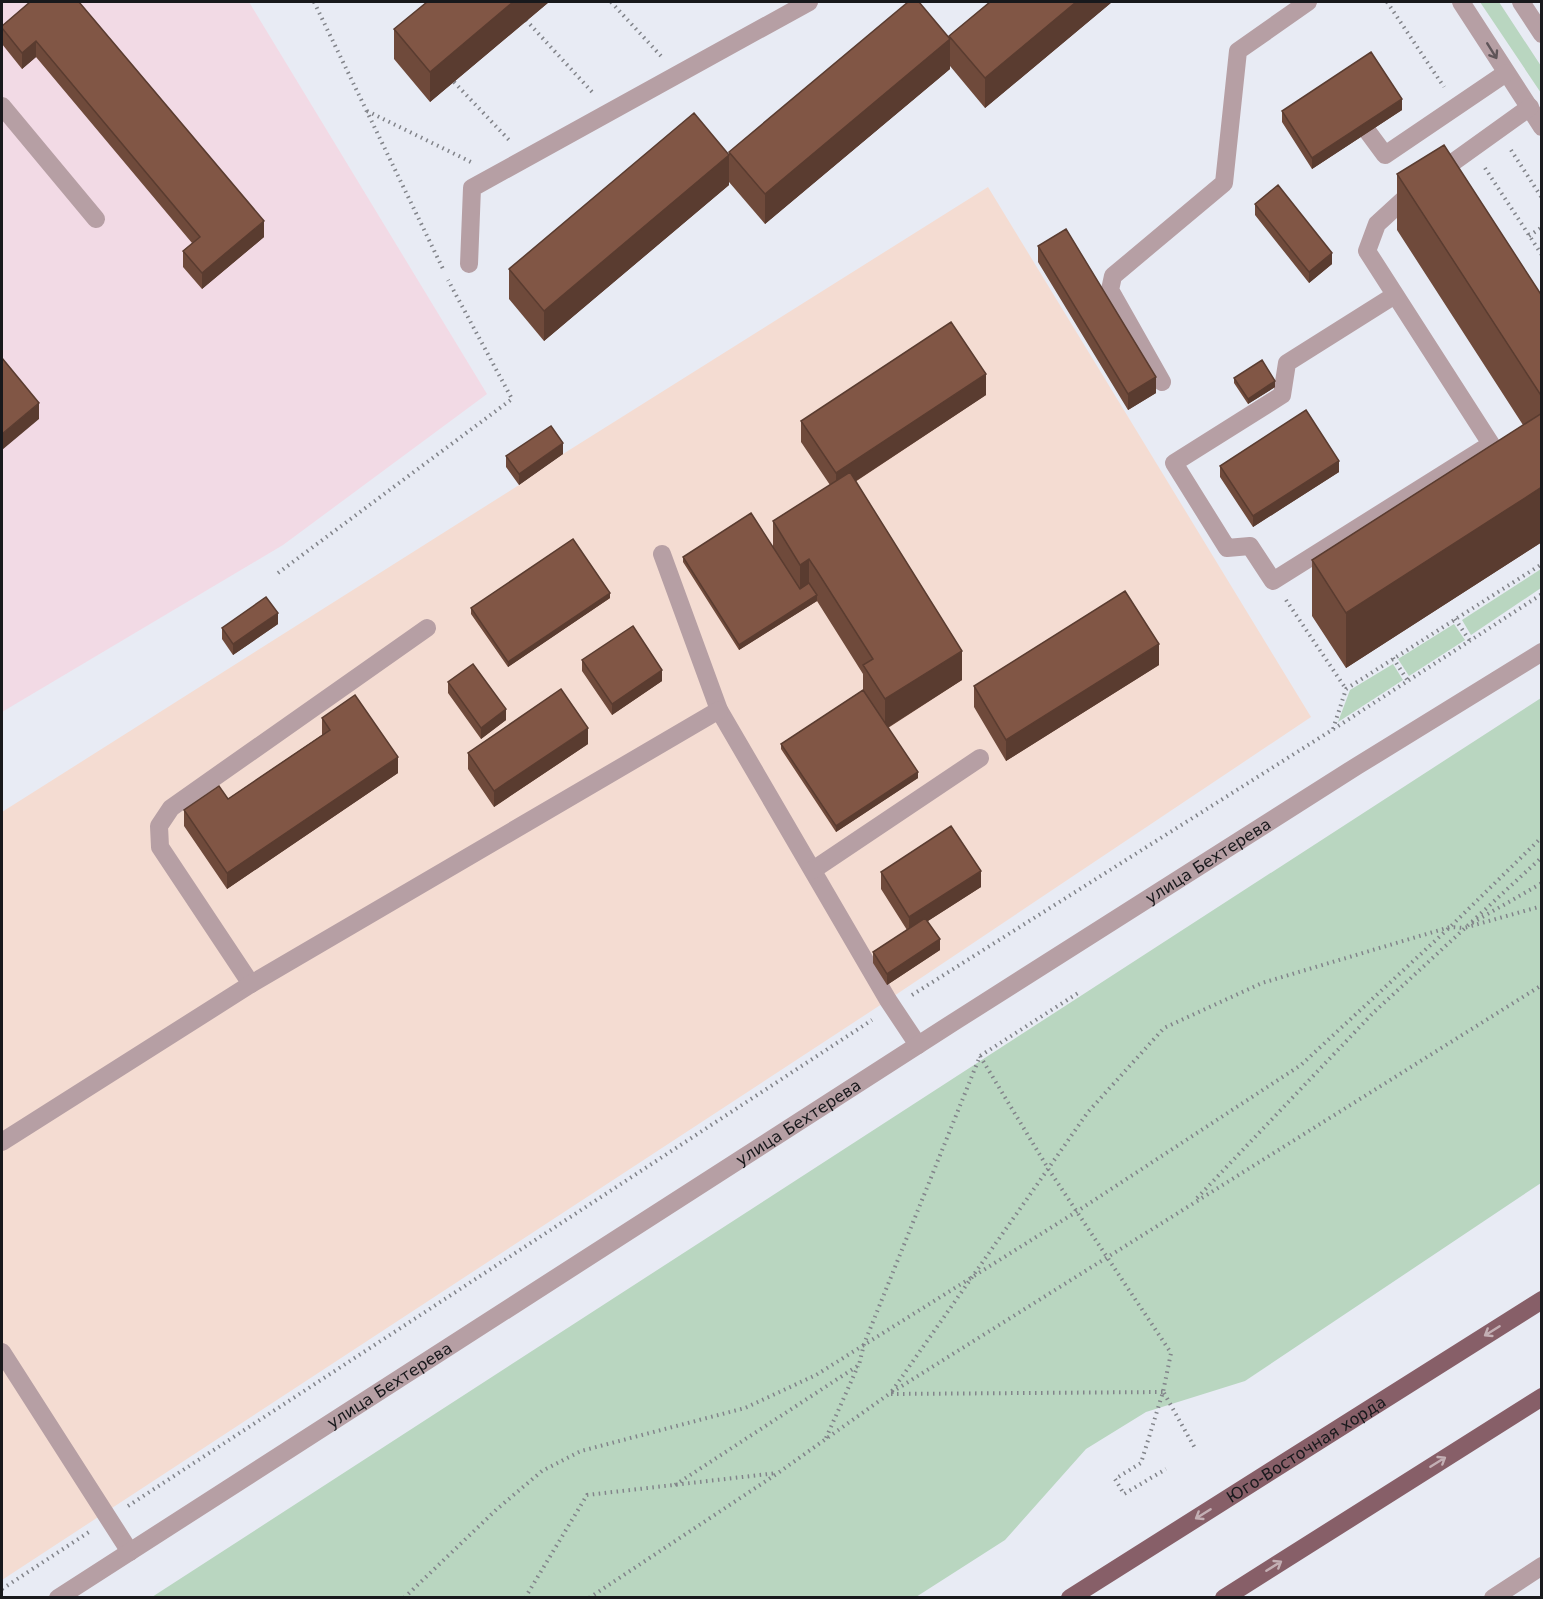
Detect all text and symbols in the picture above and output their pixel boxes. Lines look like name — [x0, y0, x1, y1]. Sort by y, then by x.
one-way arrow — [1487, 42, 1499, 59]
street label: улица Бехтерева — [1142, 814, 1274, 908]
street label: улица Бехтерева — [733, 1075, 864, 1170]
one-way arrow — [1484, 1326, 1501, 1338]
street label: улица Бехтерева — [324, 1338, 456, 1432]
street label: Юго-Восточная хорда — [1223, 1392, 1389, 1507]
one-way arrow — [1429, 1456, 1446, 1468]
one-way arrow — [1195, 1508, 1212, 1520]
one-way arrow — [1265, 1560, 1282, 1573]

